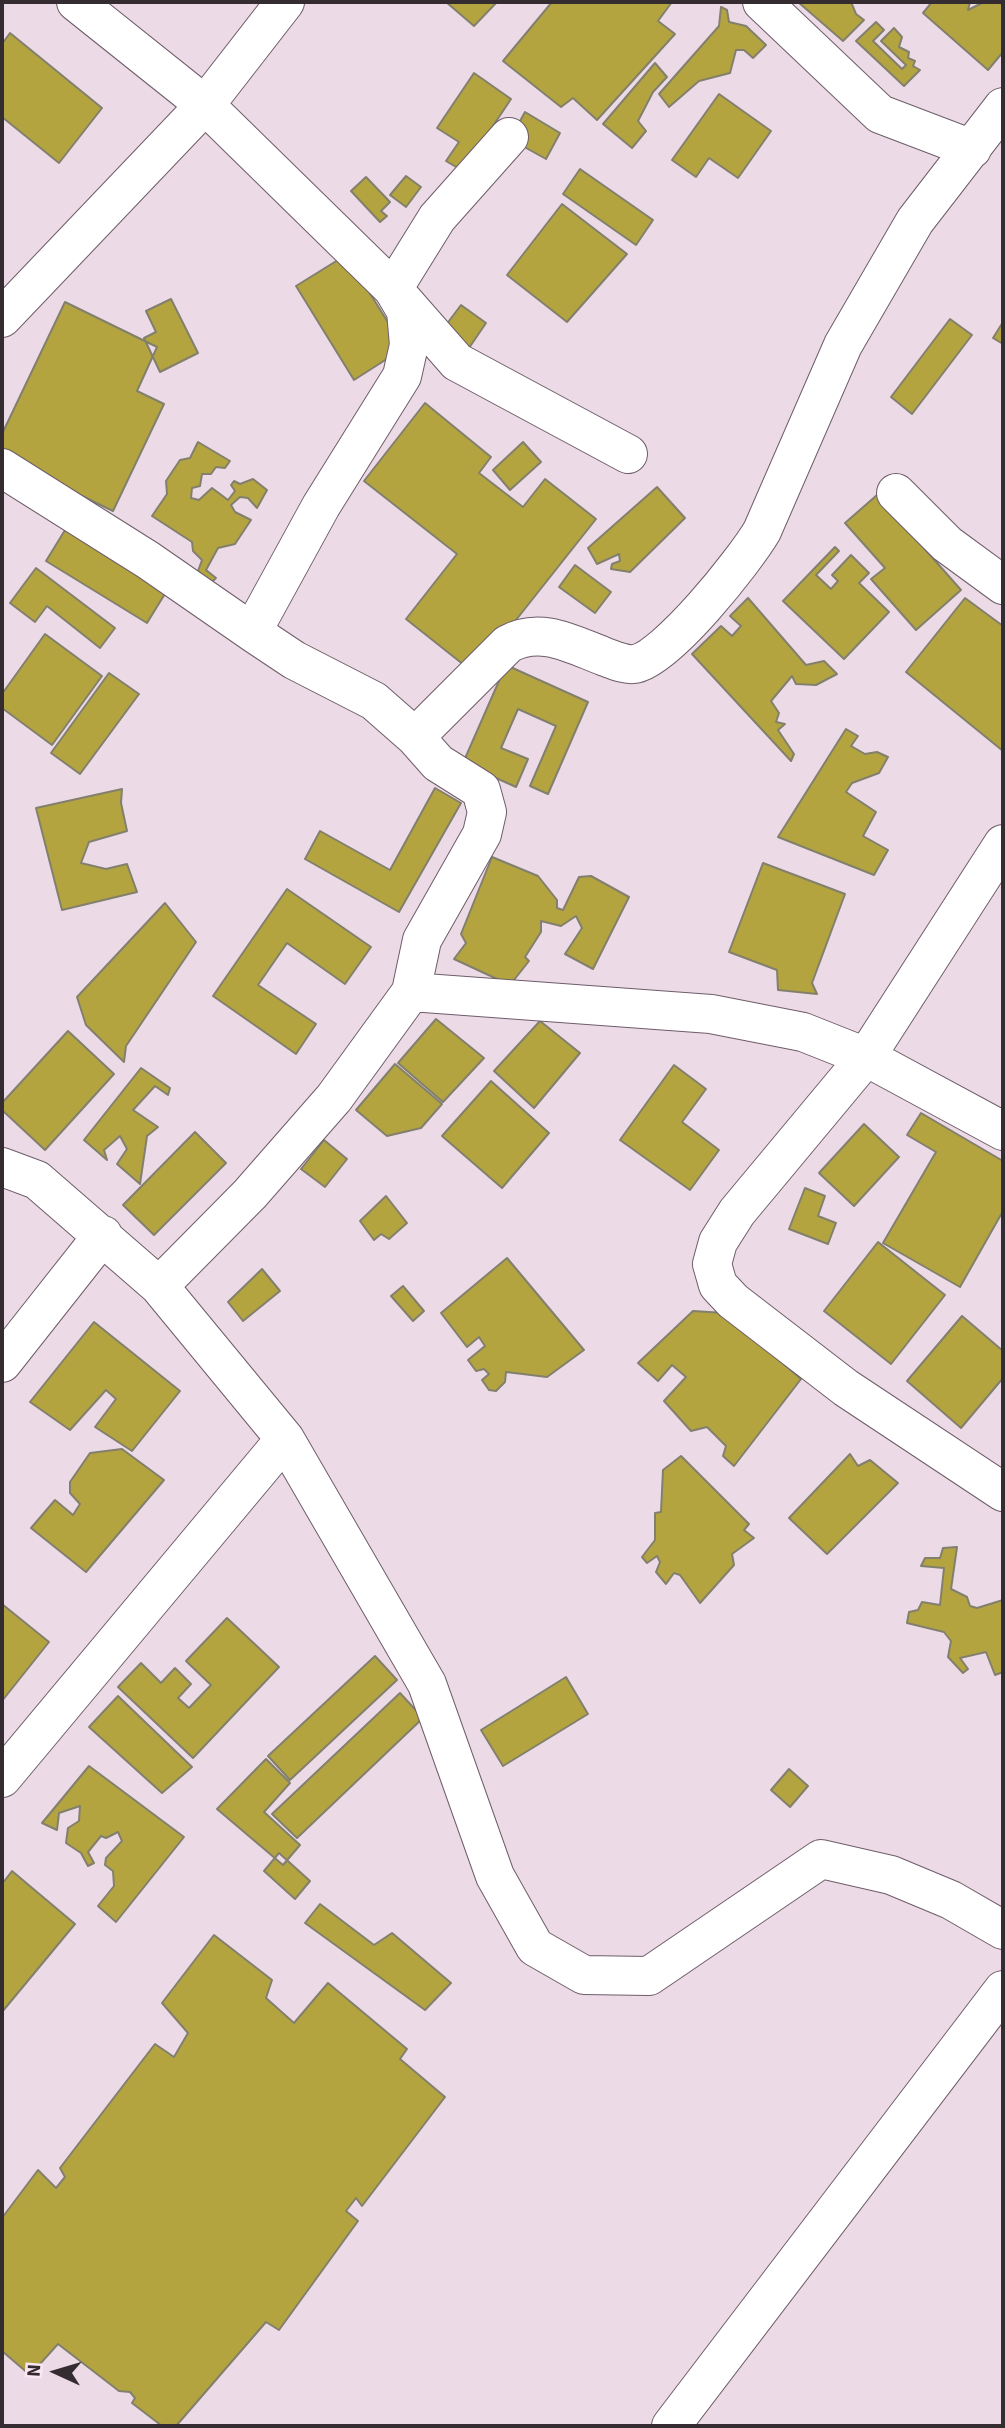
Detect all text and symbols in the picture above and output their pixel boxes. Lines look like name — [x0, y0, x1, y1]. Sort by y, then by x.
north arrow — [21, 2337, 91, 2407]
text: N — [21, 2363, 48, 2378]

